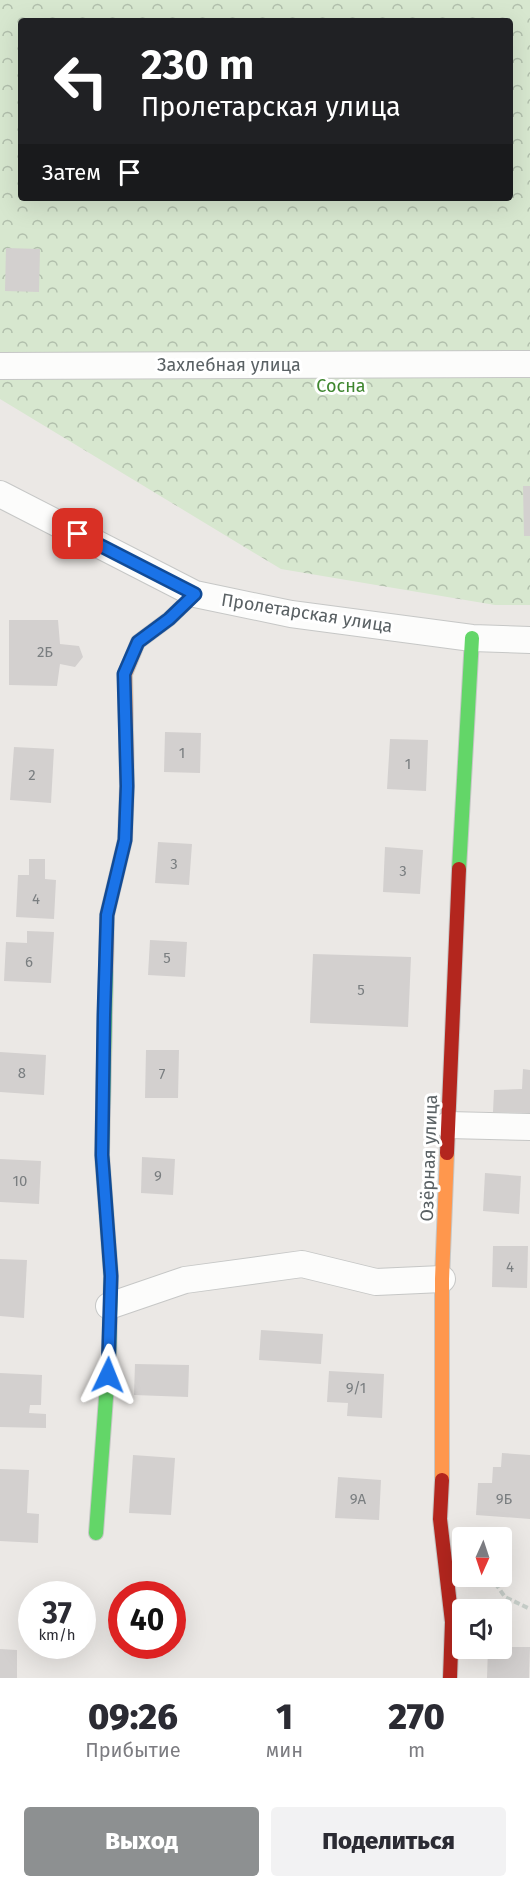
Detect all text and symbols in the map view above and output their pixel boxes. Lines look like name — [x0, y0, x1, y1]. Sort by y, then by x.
text: 230 m — [141, 40, 254, 90]
icon: left — [42, 42, 120, 120]
text: Пролетарская улица — [141, 91, 401, 123]
icon: arrive — [113, 156, 146, 189]
text: Затем — [42, 159, 101, 186]
street label: Захлебная улица — [157, 354, 301, 376]
park label: Сосна — [316, 375, 366, 397]
pin — [52, 508, 103, 559]
icon: arrive — [61, 517, 94, 550]
street label: Пролетарская улица — [220, 589, 394, 637]
house number: 2Б — [37, 643, 53, 661]
house number: 1 — [179, 744, 185, 762]
house number: 1 — [405, 755, 411, 773]
house number: 2 — [28, 766, 36, 784]
house number: 3 — [170, 855, 178, 873]
house number: 3 — [399, 862, 407, 880]
house number: 4 — [32, 890, 40, 908]
house number: 5 — [163, 949, 171, 967]
house number: 6 — [25, 953, 33, 971]
house number: 5 — [357, 981, 365, 999]
house number: 8 — [18, 1064, 26, 1082]
house number: 7 — [159, 1065, 166, 1083]
street label: Озёрная улица — [416, 1094, 442, 1222]
house number: 9 — [154, 1167, 162, 1185]
house number: 10 — [13, 1172, 27, 1190]
house number: 4 — [506, 1258, 514, 1276]
position arrow — [76, 1343, 140, 1407]
house number: 9/1 — [346, 1379, 366, 1397]
house number: 9А — [350, 1490, 367, 1508]
house number: 9Б — [496, 1490, 513, 1508]
north arrow — [452, 1527, 512, 1587]
map controls — [452, 1527, 512, 1659]
speed limit sign: 40 — [108, 1581, 186, 1659]
text: 37 — [42, 1595, 72, 1631]
button: sound — [452, 1599, 512, 1659]
text: km/h — [38, 1626, 76, 1644]
text: 09:26 — [88, 1695, 178, 1739]
text: 1 — [276, 1695, 293, 1739]
text: 270 — [388, 1695, 445, 1739]
text: Прибытие — [85, 1738, 181, 1762]
text: мин — [266, 1738, 303, 1762]
text: m — [408, 1738, 425, 1762]
button: Выход — [24, 1807, 259, 1876]
button: Поделиться — [271, 1807, 506, 1876]

